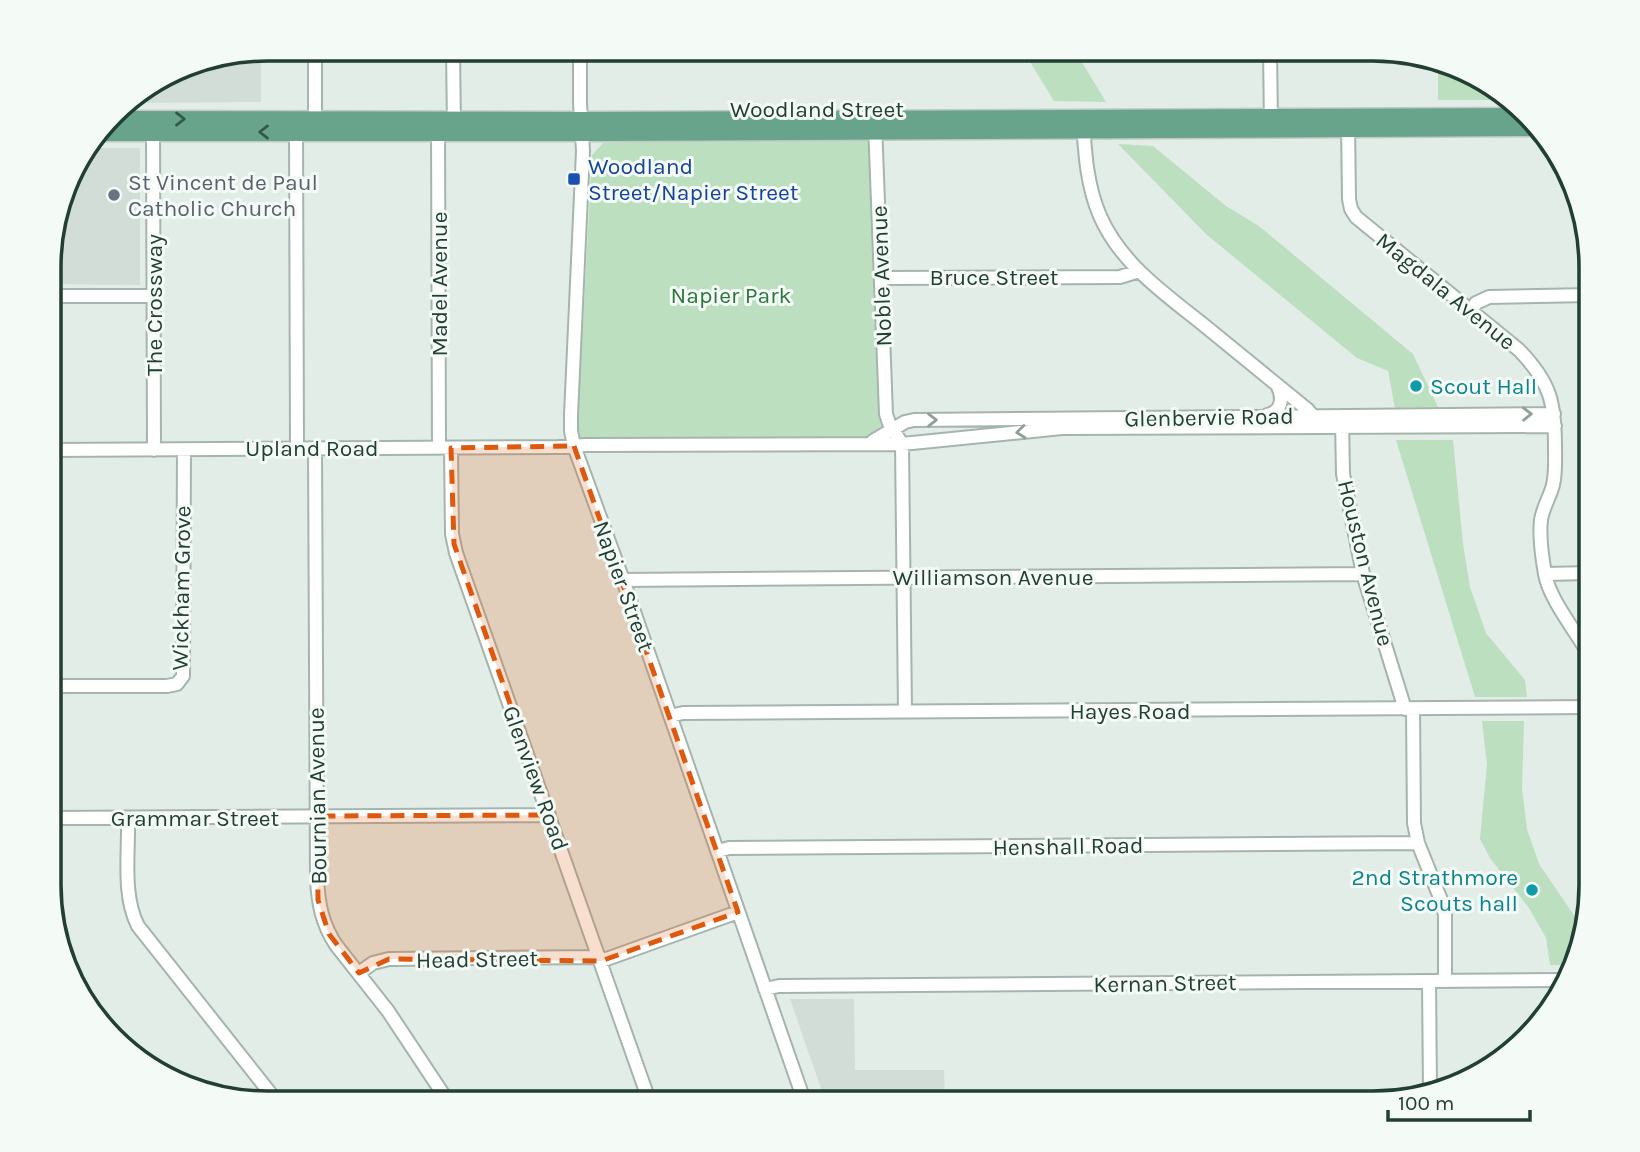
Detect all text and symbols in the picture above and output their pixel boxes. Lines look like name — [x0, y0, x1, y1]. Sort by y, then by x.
street label: Woodland Street — [730, 96, 904, 123]
one-way arrow — [175, 111, 185, 127]
one-way arrow — [258, 125, 269, 140]
place label: Woodland Street/Napier Street — [588, 153, 799, 206]
place label: St Vincent de Paul Catholic Church — [128, 169, 318, 222]
marker: Woodland Street/Napier Street — [566, 171, 582, 187]
marker: St Vincent de Paul Catholic Church — [106, 187, 122, 203]
street label: Noble Avenue — [866, 205, 897, 347]
street label: Madel Avenue — [426, 211, 453, 357]
street label: Magdala Avenue — [1370, 227, 1521, 356]
street label: The Crossway — [141, 234, 168, 376]
street label: Bruce Street — [930, 264, 1059, 291]
park label: Napier Park — [671, 282, 792, 309]
place label: Scout Hall — [1430, 373, 1537, 400]
marker: Scout Hall — [1408, 378, 1424, 394]
street label: Glenbervie Road — [1124, 403, 1294, 432]
one-way arrow — [1521, 407, 1532, 422]
one-way arrow — [927, 412, 937, 428]
one-way arrow — [1015, 424, 1026, 439]
street label: Upland Road — [245, 435, 379, 462]
street label: Houston Avenue — [1332, 477, 1399, 649]
street label: Wickham Grove — [167, 505, 196, 671]
street label: Napier Street — [587, 517, 660, 656]
street label: Williamson Avenue — [892, 564, 1094, 591]
street label: Hayes Road — [1069, 698, 1191, 725]
street label: Glenview Road — [497, 702, 574, 854]
street label: Bournian Avenue — [302, 707, 333, 885]
street label: Grammar Street — [111, 805, 280, 832]
street label: Henshall Road — [992, 832, 1144, 861]
place label: 2nd Strathmore Scouts hall — [1351, 864, 1518, 917]
marker: 2nd Strathmore Scouts hall — [1524, 882, 1540, 898]
street label: Head Street — [416, 945, 539, 974]
street label: Kernan Street — [1093, 969, 1237, 998]
scale bar — [1388, 1078, 1530, 1122]
text: 100 m — [1398, 1091, 1455, 1115]

